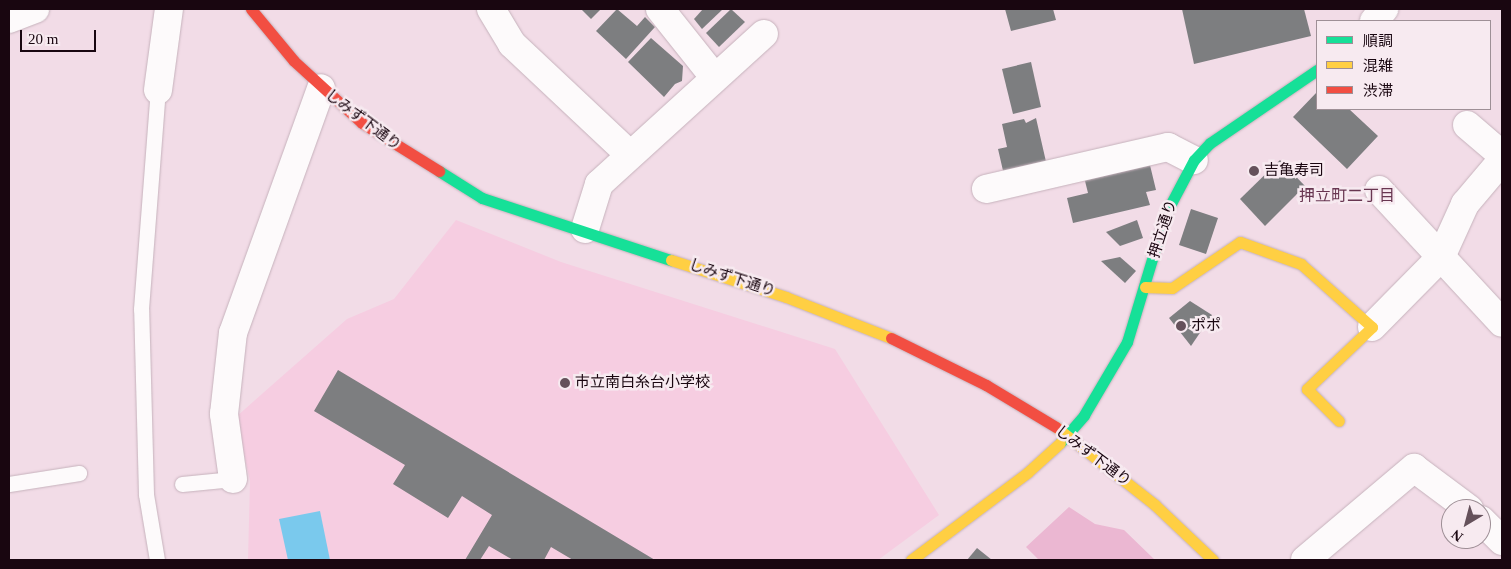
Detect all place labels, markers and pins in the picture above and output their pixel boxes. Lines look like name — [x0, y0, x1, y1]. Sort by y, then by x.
place label: 吉亀寿司 — [1264, 162, 1324, 180]
marker: 吉亀寿司 — [1248, 165, 1260, 177]
place label: ポポ — [1191, 317, 1221, 335]
marker: ポポ — [1175, 320, 1187, 332]
place label: 市立南白糸台小学校 — [575, 374, 710, 392]
marker: 市立南白糸台小学校 — [559, 377, 571, 389]

